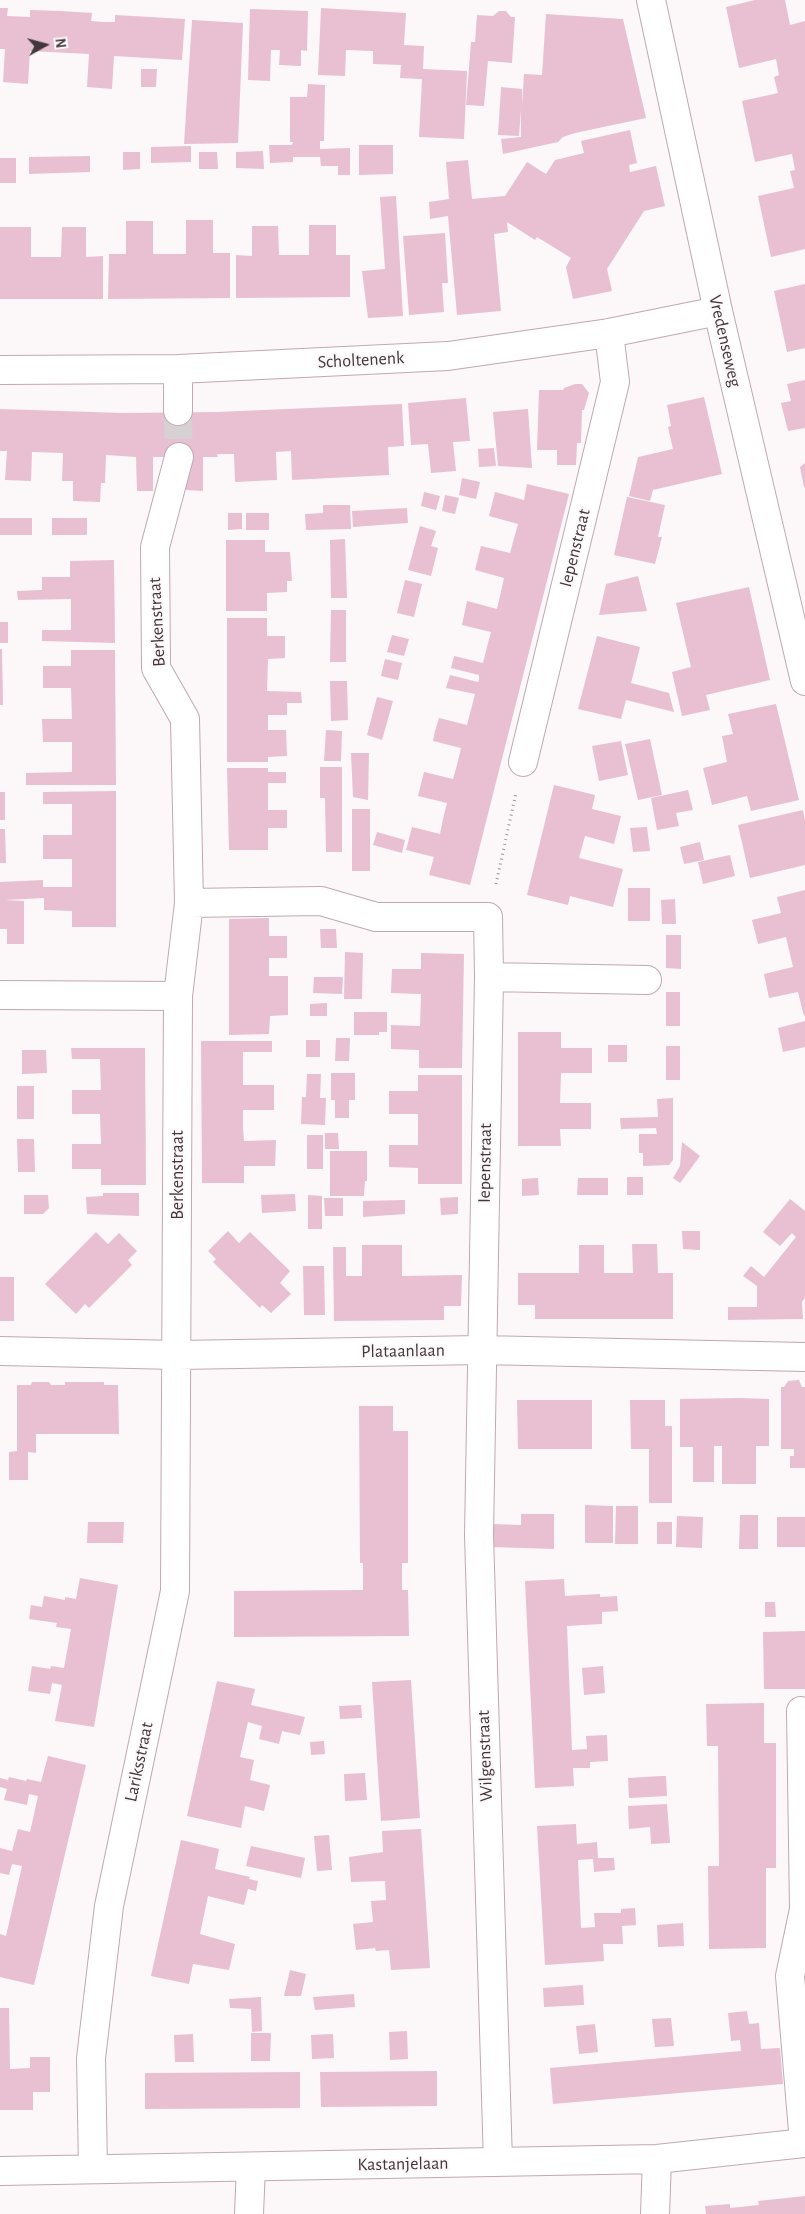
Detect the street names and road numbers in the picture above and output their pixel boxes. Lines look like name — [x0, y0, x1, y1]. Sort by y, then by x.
street label: Vredenseweg — [704, 293, 746, 389]
street label: Scholtenenk — [317, 347, 405, 373]
street label: Iepenstraat — [555, 507, 595, 589]
street label: Berkenstraat — [144, 577, 170, 667]
street label: Iepenstraat — [474, 1123, 496, 1203]
street label: Berkenstraat — [167, 1130, 189, 1220]
street label: Plataanlaan — [361, 1339, 445, 1363]
street label: Wilgenstraat — [473, 1710, 497, 1802]
street label: Lariksstraat — [120, 1720, 158, 1804]
street label: Kastanjelaan — [357, 2152, 449, 2176]

